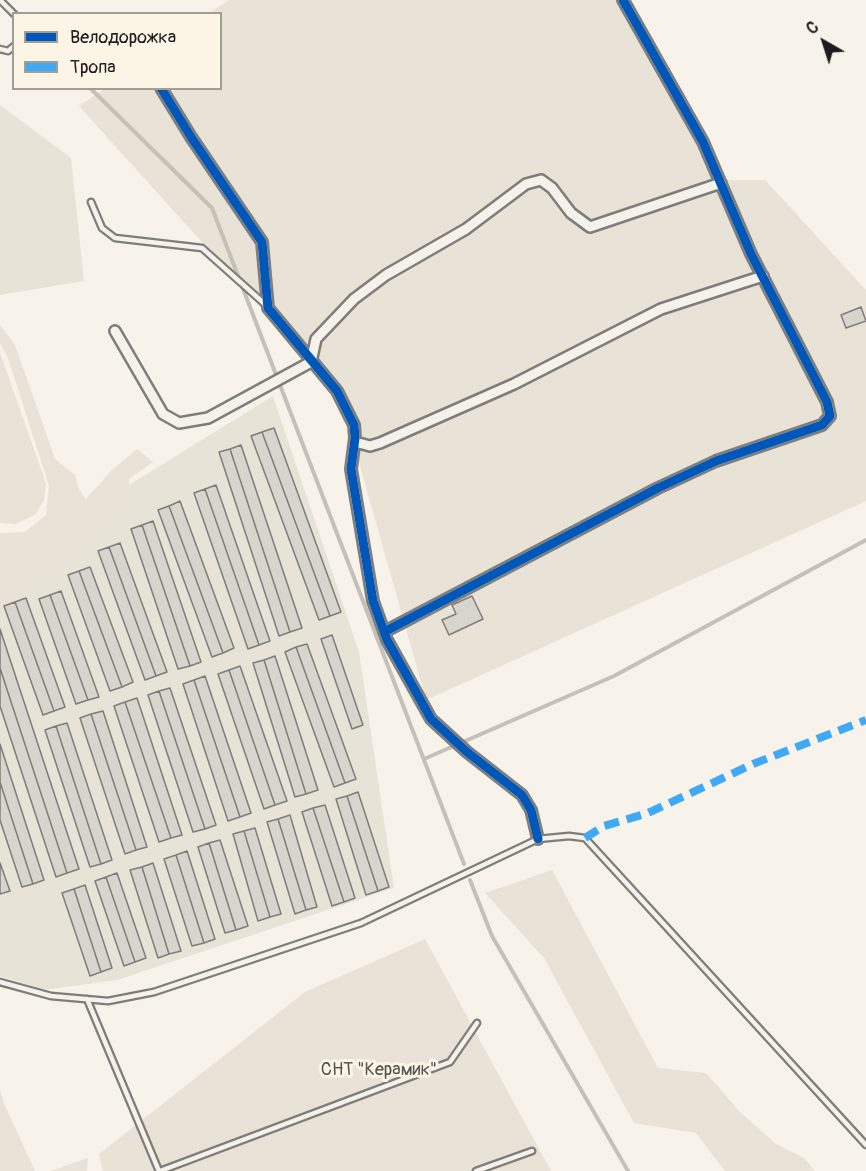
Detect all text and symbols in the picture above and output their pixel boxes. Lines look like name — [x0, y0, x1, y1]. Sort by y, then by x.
legend — [12, 12, 222, 90]
north arrow — [794, 12, 854, 72]
text: С — [803, 17, 823, 39]
text: Велодорожка — [70, 26, 176, 49]
text: Тропа — [70, 56, 116, 79]
park label: СНТ "Керамик" — [321, 1059, 437, 1081]

